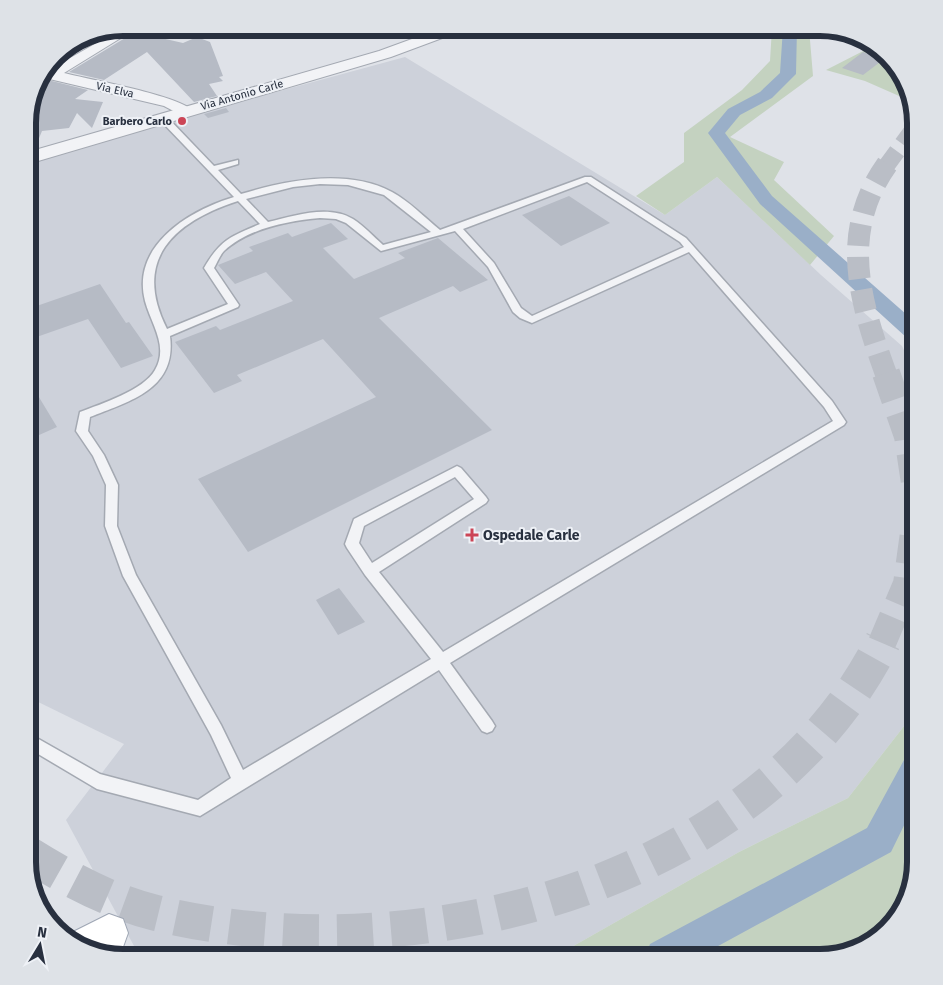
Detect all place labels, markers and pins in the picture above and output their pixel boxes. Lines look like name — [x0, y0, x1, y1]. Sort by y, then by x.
place label: Barbero Carlo — [103, 115, 173, 128]
marker: Barbero Carlo — [176, 115, 188, 127]
place label: Ospedale Carle — [483, 527, 580, 544]
marker: Ospedale Carle — [465, 528, 479, 542]

